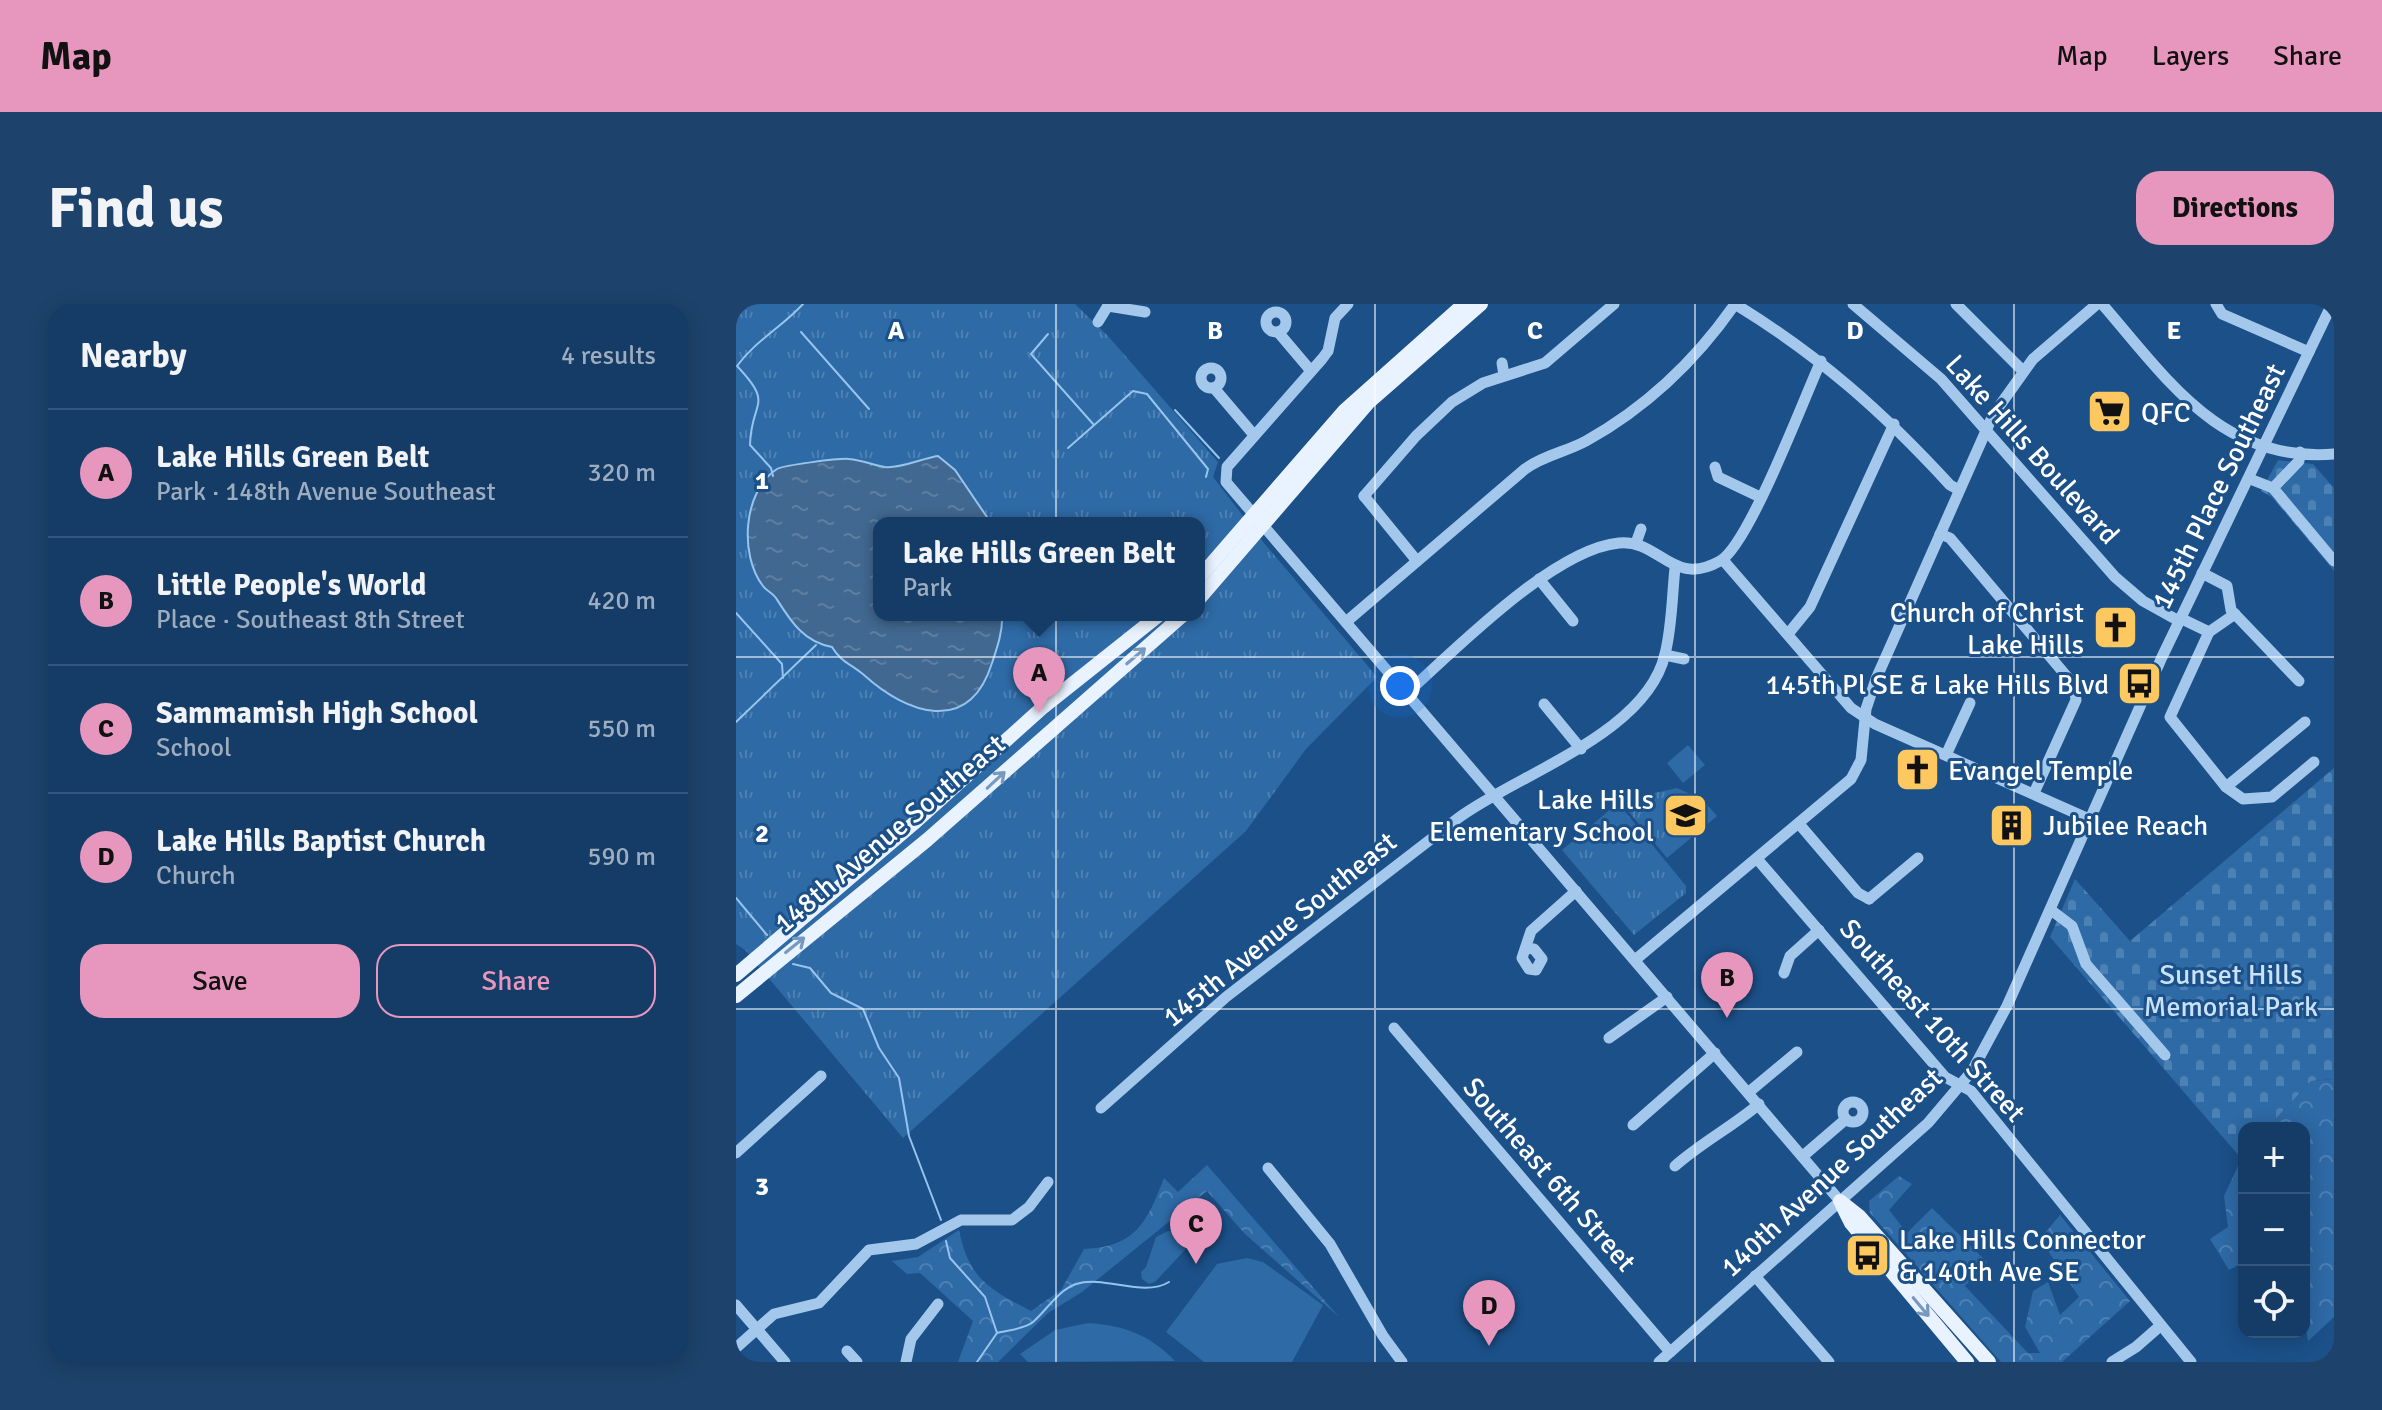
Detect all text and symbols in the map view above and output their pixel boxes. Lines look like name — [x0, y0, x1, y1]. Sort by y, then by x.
text: Map — [40, 33, 112, 80]
text: Map — [2056, 39, 2108, 73]
text: Layers — [2152, 39, 2229, 73]
text: Share — [2273, 39, 2342, 73]
button: Directions — [2136, 171, 2334, 245]
text: Find us — [48, 174, 223, 243]
text: A — [888, 315, 905, 347]
text: B — [1207, 315, 1223, 347]
text: C — [1527, 315, 1543, 347]
text: D — [1846, 315, 1864, 347]
text: E — [2167, 315, 2181, 347]
text: Nearby — [80, 335, 187, 377]
text: 4 results — [561, 340, 656, 372]
street label: Lake Hills Boulevard — [1938, 348, 2126, 551]
street label: 145th Place Southeast — [2145, 358, 2293, 615]
supermarket icon: QFC — [2086, 388, 2134, 436]
place label: QFC — [2141, 396, 2191, 430]
text: Lake Hills Green Belt — [156, 439, 429, 476]
text: A — [98, 457, 114, 489]
text: 320 m — [587, 457, 656, 489]
text: 1 — [755, 465, 769, 497]
text: Park · 148th Avenue Southeast — [156, 476, 496, 508]
popup — [873, 517, 1205, 621]
text: Lake Hills Green Belt — [902, 535, 1176, 572]
text: Little People's World — [156, 567, 427, 604]
text: Park — [902, 572, 952, 604]
text: B — [98, 585, 114, 617]
text: 420 m — [587, 585, 656, 617]
place label: Church of Christ Lake Hills — [1890, 596, 2084, 662]
text: Place · Southeast 8th Street — [156, 604, 465, 636]
church icon: Church of Christ Lake Hills — [2091, 604, 2139, 652]
pin: A — [1013, 647, 1065, 713]
one-way arrow — [1125, 647, 1146, 665]
bus stop icon: 145th Pl SE & Lake Hills Blvd — [2116, 660, 2164, 708]
your location — [1380, 666, 1420, 706]
place label: 145th Pl SE & Lake Hills Blvd — [1766, 668, 2109, 702]
text: Sammamish High School — [156, 695, 478, 732]
text: C — [98, 713, 114, 745]
text: 550 m — [587, 713, 656, 745]
street label: 148th Avenue Southeast — [767, 727, 1012, 940]
text: School — [156, 732, 232, 764]
church icon: Evangel Temple — [1893, 746, 1941, 794]
place label: Evangel Temple — [1948, 754, 2133, 788]
one-way arrow — [985, 771, 1005, 789]
place label: Lake Hills Elementary School — [1429, 783, 1654, 849]
school or university icon: Lake Hills Elementary School — [1661, 791, 1709, 839]
building icon: Jubilee Reach — [1988, 801, 2036, 849]
place label: Jubilee Reach — [2043, 809, 2208, 843]
text: 2 — [755, 818, 769, 850]
text: Lake Hills Baptist Church — [156, 823, 486, 860]
street label: 145th Avenue Southeast — [1156, 825, 1404, 1035]
text: D — [97, 841, 115, 873]
text: 590 m — [587, 841, 656, 873]
text: Church — [156, 860, 236, 892]
street label: Southeast 10th Street — [1832, 912, 2032, 1129]
one-way arrow — [784, 936, 805, 954]
button: Save — [80, 944, 360, 1018]
button: Share — [376, 944, 656, 1018]
pin: B — [1701, 952, 1753, 1018]
park label: Sunset Hills Memorial Park — [2144, 958, 2318, 1024]
street label: 140th Avenue Southeast — [1714, 1061, 1950, 1284]
street label: Southeast 6th Street — [1456, 1071, 1643, 1279]
map controls — [2238, 1122, 2310, 1338]
button: + — [2238, 1122, 2310, 1194]
text: 3 — [755, 1171, 769, 1203]
button: − — [2238, 1194, 2310, 1266]
pin: C — [1170, 1198, 1222, 1264]
place label: Lake Hills Connector & 140th Ave SE — [1899, 1223, 2146, 1289]
bus stop icon: Lake Hills Connector & 140th Ave SE — [1844, 1231, 1892, 1279]
button: locate — [2238, 1266, 2310, 1338]
pin: D — [1463, 1280, 1515, 1346]
one-way arrow — [1912, 1296, 1930, 1317]

